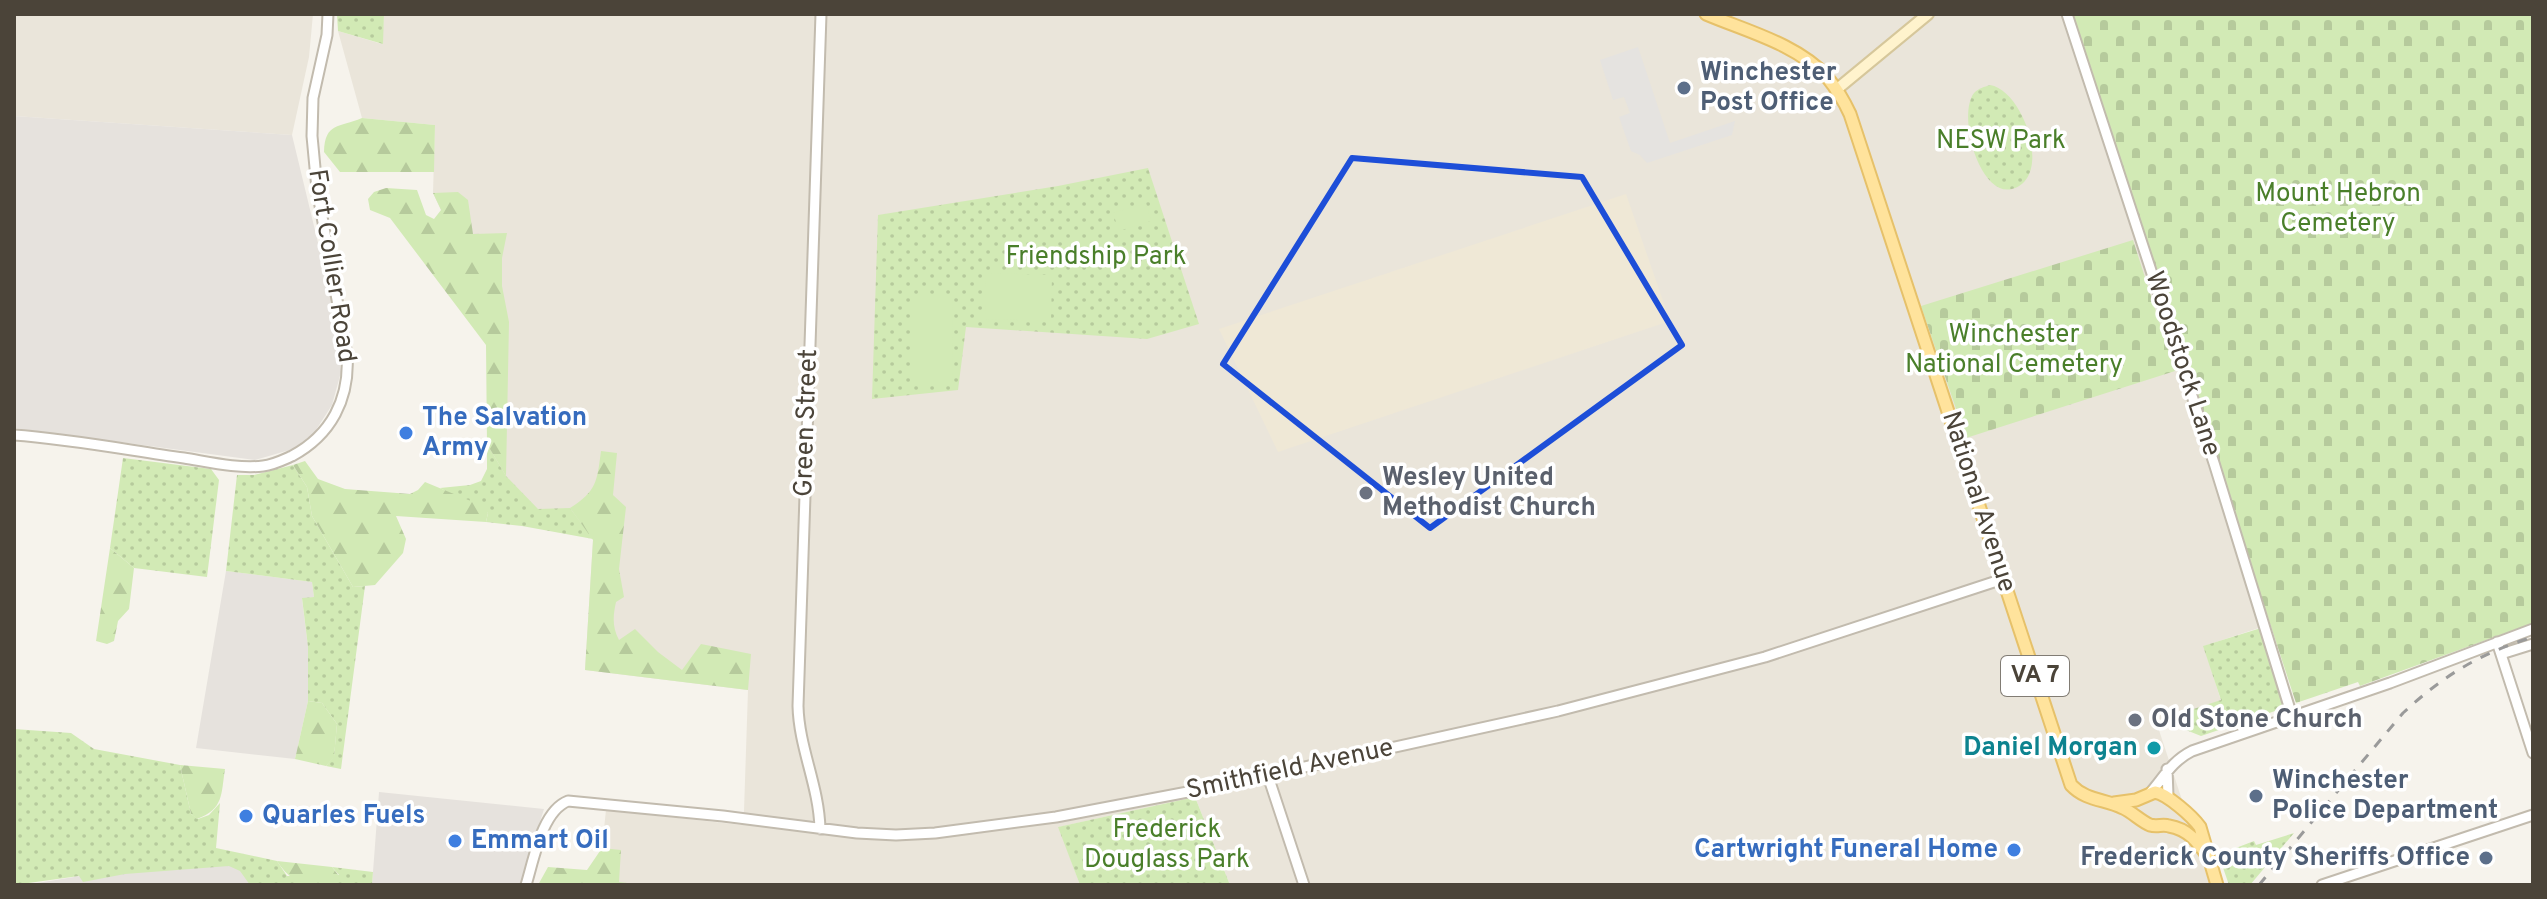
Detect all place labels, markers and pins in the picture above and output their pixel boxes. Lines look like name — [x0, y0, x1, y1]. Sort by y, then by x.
place label: Winchester Post Office — [1700, 57, 1837, 120]
marker: Winchester Post Office — [1675, 79, 1693, 97]
place label: The Salvation Army — [422, 402, 587, 465]
marker: The Salvation Army — [397, 424, 415, 442]
place label: Wesley United Methodist Church — [1382, 462, 1596, 525]
marker: Wesley United Methodist Church — [1357, 484, 1375, 502]
place label: Old Stone Church — [2151, 704, 2363, 737]
marker: Old Stone Church — [2126, 711, 2144, 729]
place label: Daniel Morgan — [1963, 732, 2138, 765]
marker: Daniel Morgan — [2145, 739, 2163, 757]
place label: Winchester Police Department — [2272, 765, 2498, 828]
marker: Winchester Police Department — [2247, 787, 2265, 805]
place label: Quarles Fuels — [262, 800, 425, 833]
marker: Quarles Fuels — [237, 807, 255, 825]
place label: Emmart Oil — [471, 825, 609, 858]
marker: Emmart Oil — [446, 832, 464, 850]
place label: Cartwright Funeral Home — [1694, 834, 1998, 867]
marker: Cartwright Funeral Home — [2005, 841, 2023, 859]
place label: Frederick County Sheriffs Office — [2080, 842, 2470, 875]
marker: Frederick County Sheriffs Office — [2477, 849, 2495, 867]

